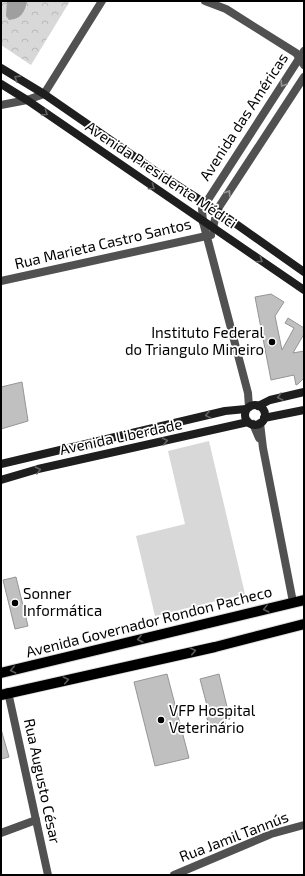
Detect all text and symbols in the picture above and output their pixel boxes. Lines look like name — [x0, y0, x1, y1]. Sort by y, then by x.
street label: Avenida das Américas — [195, 49, 291, 184]
one-way arrow — [14, 75, 21, 82]
one-way arrow — [280, 80, 288, 87]
one-way arrow — [41, 108, 48, 115]
street label: Avenida Presidente Médici — [82, 117, 241, 232]
one-way arrow — [148, 182, 155, 189]
one-way arrow — [224, 190, 231, 197]
street label: Rua Marieta Castro Santos — [13, 214, 193, 272]
one-way arrow — [256, 255, 263, 263]
place label: Instituto Federal do Triangulo Mineiro — [125, 323, 265, 358]
marker: Instituto Federal do Triangulo Mineiro — [267, 337, 277, 347]
one-way arrow — [277, 393, 284, 401]
one-way arrow — [205, 410, 211, 418]
street label: Avenida Liberdade — [58, 414, 184, 458]
one-way arrow — [162, 438, 169, 446]
one-way arrow — [35, 466, 42, 474]
street label: Avenida Governador Rondon Pacheco — [24, 582, 274, 660]
place label: Sonner Informática — [23, 584, 102, 619]
marker: Sonner Informática — [10, 598, 20, 608]
one-way arrow — [263, 604, 270, 613]
one-way arrow — [136, 635, 143, 643]
one-way arrow — [190, 648, 196, 656]
one-way arrow — [10, 665, 16, 673]
one-way arrow — [63, 676, 69, 684]
place label: VFP Hospital Veterinário — [169, 701, 256, 736]
marker: VFP Hospital Veterinário — [156, 715, 166, 725]
street label: Rua Augusto César — [21, 717, 65, 845]
street label: Rua Jamil Tannús — [176, 807, 291, 865]

